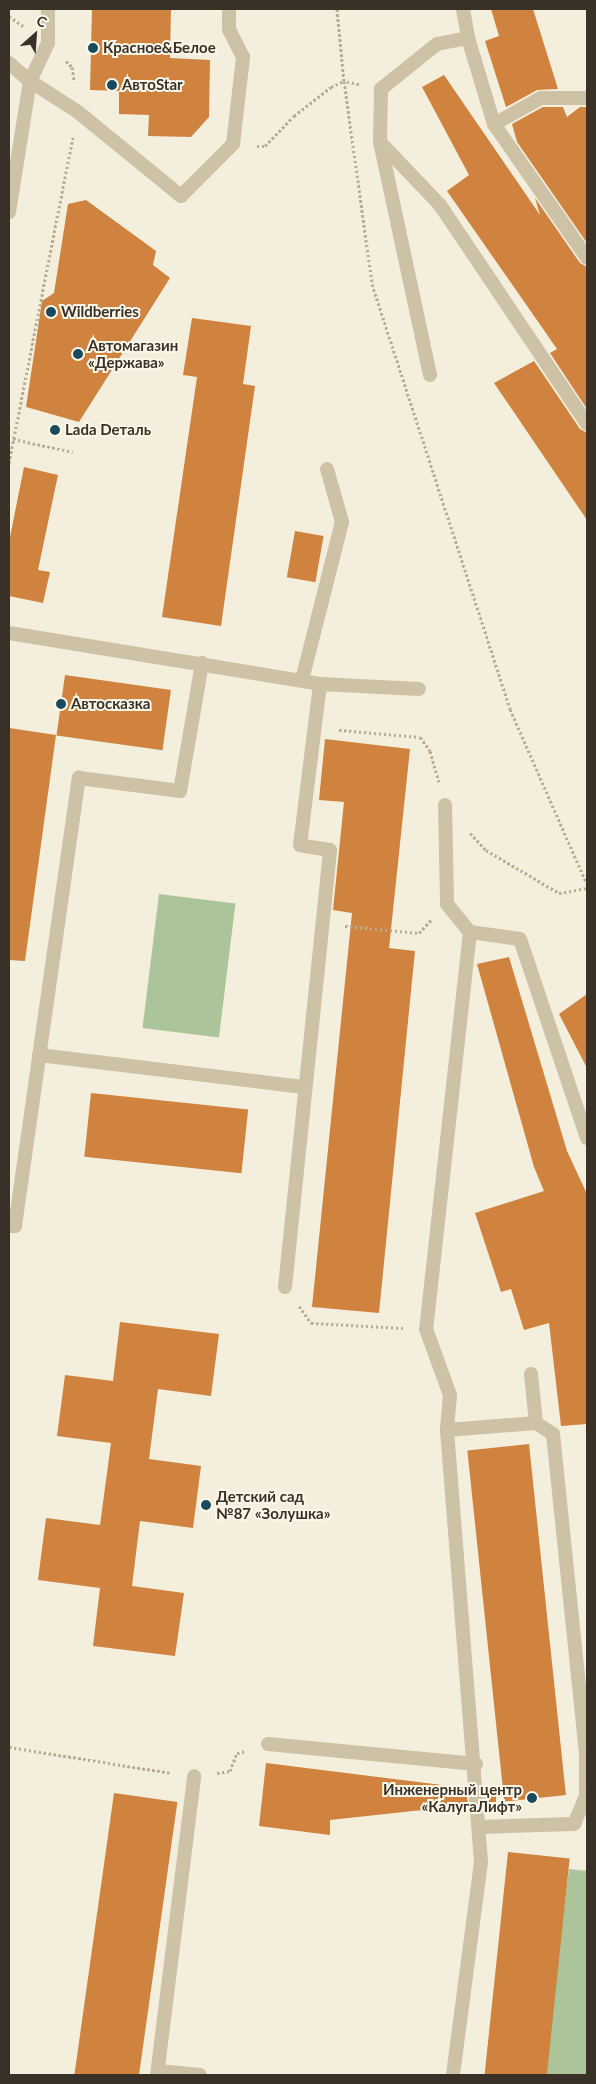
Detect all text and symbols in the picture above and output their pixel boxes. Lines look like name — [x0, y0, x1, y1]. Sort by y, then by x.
north arrow — [10, 10, 60, 60]
text: С — [34, 11, 50, 31]
place label: Красное&Белое — [103, 39, 216, 57]
marker: Красное&Белое — [87, 42, 99, 54]
place label: АвтоStar — [122, 76, 183, 94]
marker: АвтоStar — [106, 79, 118, 91]
place label: Wildberries — [61, 303, 139, 321]
marker: Wildberries — [45, 306, 57, 318]
place label: Автомагазин «Держава» — [88, 336, 178, 371]
marker: Автомагазин «Держава» — [72, 348, 84, 360]
place label: Lada Dеталь — [65, 421, 151, 439]
marker: Lada Dеталь — [49, 424, 61, 436]
place label: Автосказка — [71, 695, 150, 713]
marker: Автосказка — [55, 698, 67, 710]
place label: Детский сад №87 «Золушка» — [216, 1487, 331, 1522]
marker: Детский сад №87 «Золушка» — [200, 1499, 212, 1511]
place label: Инженерный центр «КалугаЛифт» — [383, 1780, 522, 1815]
marker: Инженерный центр «КалугаЛифт» — [526, 1792, 538, 1804]

